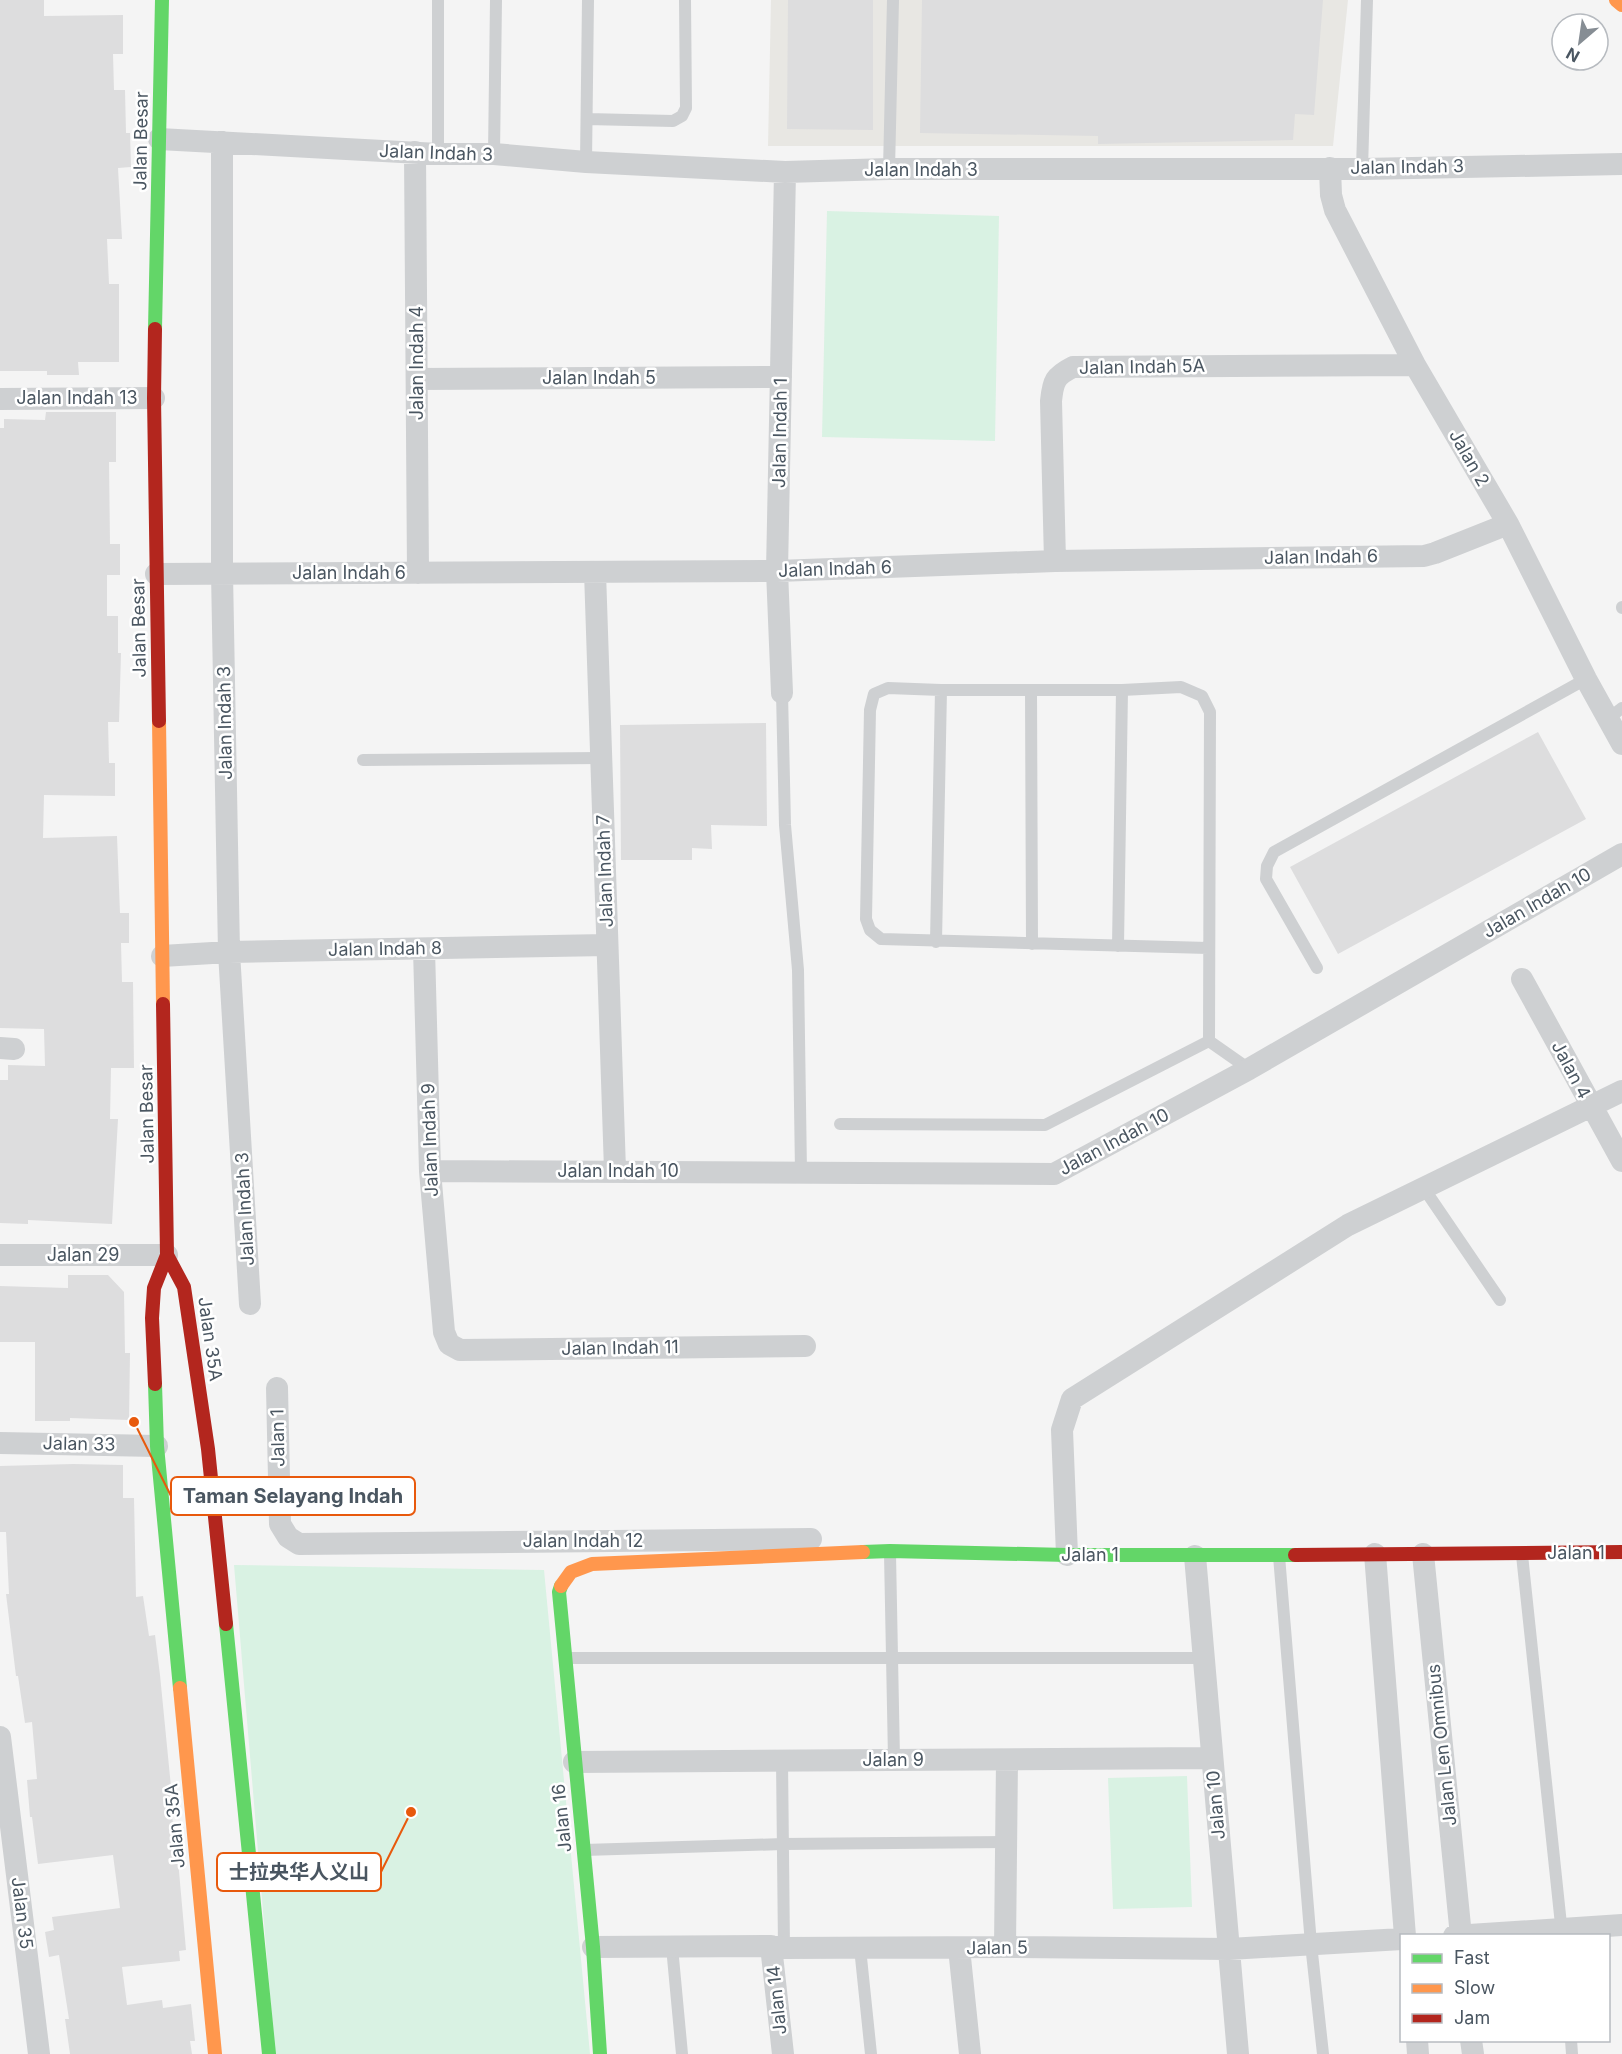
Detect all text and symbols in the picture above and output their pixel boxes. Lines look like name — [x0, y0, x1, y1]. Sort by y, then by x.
north arrow — [1550, 12, 1610, 72]
text: N — [1563, 43, 1583, 67]
street label: Jalan Besar — [129, 91, 152, 191]
street label: Jalan Indah 3 — [379, 140, 493, 165]
street label: Jalan Indah 3 — [1350, 155, 1464, 178]
street label: Jalan Indah 3 — [864, 159, 978, 180]
street label: Jalan Indah 4 — [406, 306, 427, 420]
street label: Jalan Indah 5A — [1079, 355, 1205, 378]
street label: Jalan Indah 5 — [542, 367, 656, 388]
street label: Jalan Indah 1 — [768, 378, 791, 488]
street label: Jalan Indah 13 — [16, 387, 138, 408]
street label: Jalan 2 — [1445, 426, 1494, 490]
street label: Jalan Indah 6 — [1264, 545, 1378, 568]
street label: Jalan Indah 6 — [778, 556, 892, 581]
street label: Jalan Indah 6 — [292, 562, 406, 583]
street label: Jalan Besar — [127, 578, 150, 678]
street label: Jalan Indah 3 — [213, 666, 236, 780]
street label: Jalan Indah 7 — [592, 814, 617, 928]
street label: Jalan Indah 10 — [1479, 863, 1595, 942]
street label: Jalan Indah 8 — [328, 937, 442, 960]
street label: Jalan 4 — [1548, 1037, 1595, 1102]
street label: Jalan Besar — [135, 1064, 158, 1164]
street label: Jalan Indah 9 — [417, 1083, 442, 1197]
street label: Jalan Indah 10 — [1055, 1104, 1172, 1179]
street label: Jalan Indah 3 — [231, 1152, 258, 1266]
street label: Jalan Indah 10 — [557, 1160, 679, 1181]
street label: Jalan 29 — [47, 1244, 119, 1265]
street label: Jalan 35A — [194, 1295, 227, 1382]
street label: Jalan Indah 11 — [561, 1336, 679, 1359]
street label: Jalan 1 — [266, 1409, 289, 1467]
street label: Jalan 33 — [42, 1432, 116, 1455]
callout: Taman Selayang Indah — [171, 1477, 415, 1515]
text: Taman Selayang Indah — [183, 1484, 403, 1508]
street label: Jalan Indah 12 — [522, 1530, 644, 1551]
street label: Jalan 1 — [1547, 1542, 1605, 1563]
street label: Jalan 1 — [1061, 1544, 1119, 1565]
street label: Jalan Len Omnibus — [1423, 1663, 1460, 1827]
street label: Jalan 9 — [862, 1749, 924, 1770]
street label: Jalan 10 — [1202, 1770, 1229, 1840]
street label: Jalan 35A — [160, 1783, 189, 1869]
street label: Jalan 16 — [547, 1783, 576, 1853]
callout: 士拉央华人义山 — [217, 1853, 381, 1891]
text: 士拉央华人义山 — [229, 1860, 369, 1884]
street label: Jalan 35 — [8, 1876, 37, 1950]
legend — [1400, 1934, 1610, 2042]
street label: Jalan 5 — [966, 1936, 1028, 1959]
text: Fast — [1454, 1947, 1490, 1968]
street label: Jalan 14 — [762, 1964, 791, 2036]
text: Slow — [1454, 1977, 1495, 1998]
text: Jam — [1454, 2007, 1490, 2028]

